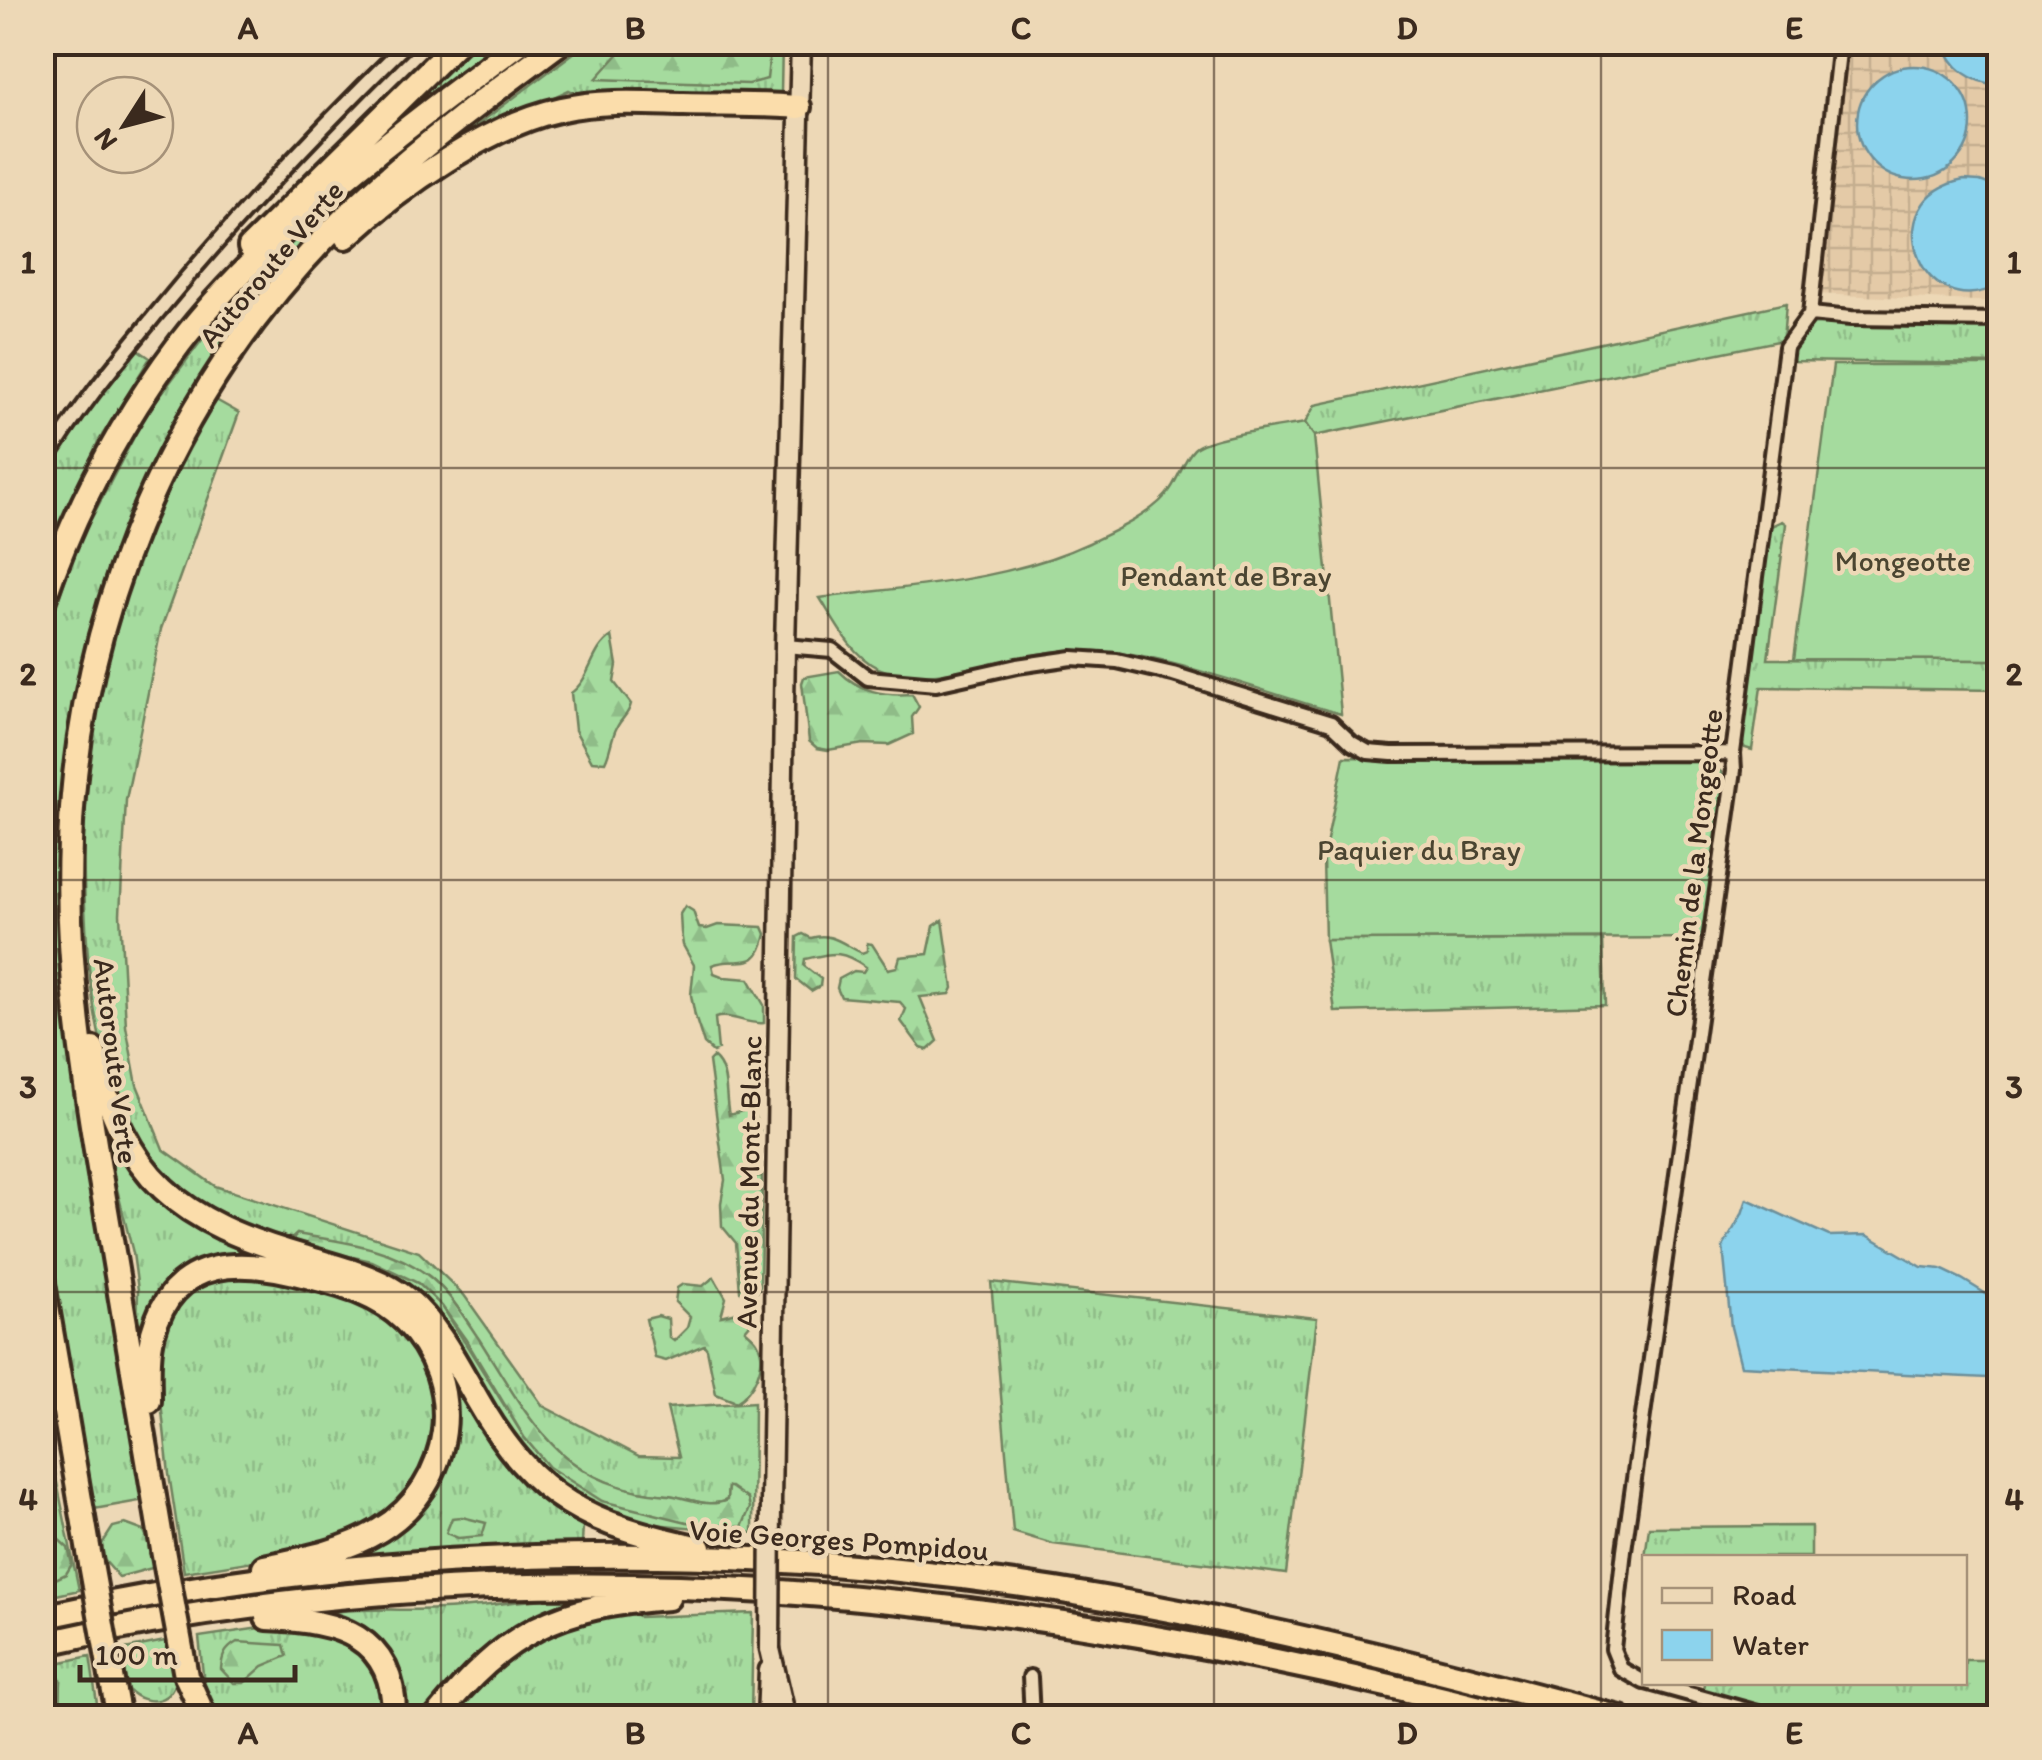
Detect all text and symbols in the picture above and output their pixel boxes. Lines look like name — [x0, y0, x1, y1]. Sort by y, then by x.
text: A — [237, 9, 259, 47]
text: B — [625, 9, 645, 47]
text: C — [1011, 9, 1031, 47]
text: D — [1396, 9, 1418, 47]
text: E — [1785, 9, 1803, 47]
north arrow — [75, 75, 175, 175]
text: N — [85, 122, 124, 157]
street label: Autoroute Verte — [190, 172, 351, 355]
text: 1 — [21, 243, 36, 281]
text: 1 — [2007, 243, 2022, 281]
park label: Mongeotte — [1835, 542, 1971, 579]
park label: Pendant de Bray — [1120, 557, 1332, 594]
text: 2 — [20, 655, 37, 693]
text: 2 — [2006, 655, 2023, 693]
street label: Chemin de la Mongeotte — [1656, 707, 1731, 1019]
park label: Paquier du Bray — [1317, 831, 1521, 868]
street label: Autoroute Verte — [86, 956, 147, 1166]
street label: Avenue du Mont-Blanc — [727, 1035, 770, 1329]
text: 3 — [19, 1068, 37, 1106]
text: 3 — [2005, 1068, 2023, 1106]
text: 4 — [18, 1480, 38, 1518]
text: 4 — [2004, 1480, 2024, 1518]
street label: Voie Georges Pompidou — [688, 1511, 990, 1568]
legend — [1642, 1555, 1967, 1685]
text: Road — [1732, 1576, 1797, 1613]
scale bar — [80, 1620, 295, 1682]
text: Water — [1732, 1626, 1810, 1663]
text: 100 m — [95, 1636, 178, 1673]
text: A — [237, 1714, 259, 1752]
text: B — [625, 1714, 645, 1752]
text: C — [1011, 1714, 1031, 1752]
text: D — [1396, 1714, 1418, 1752]
text: E — [1785, 1714, 1803, 1752]

